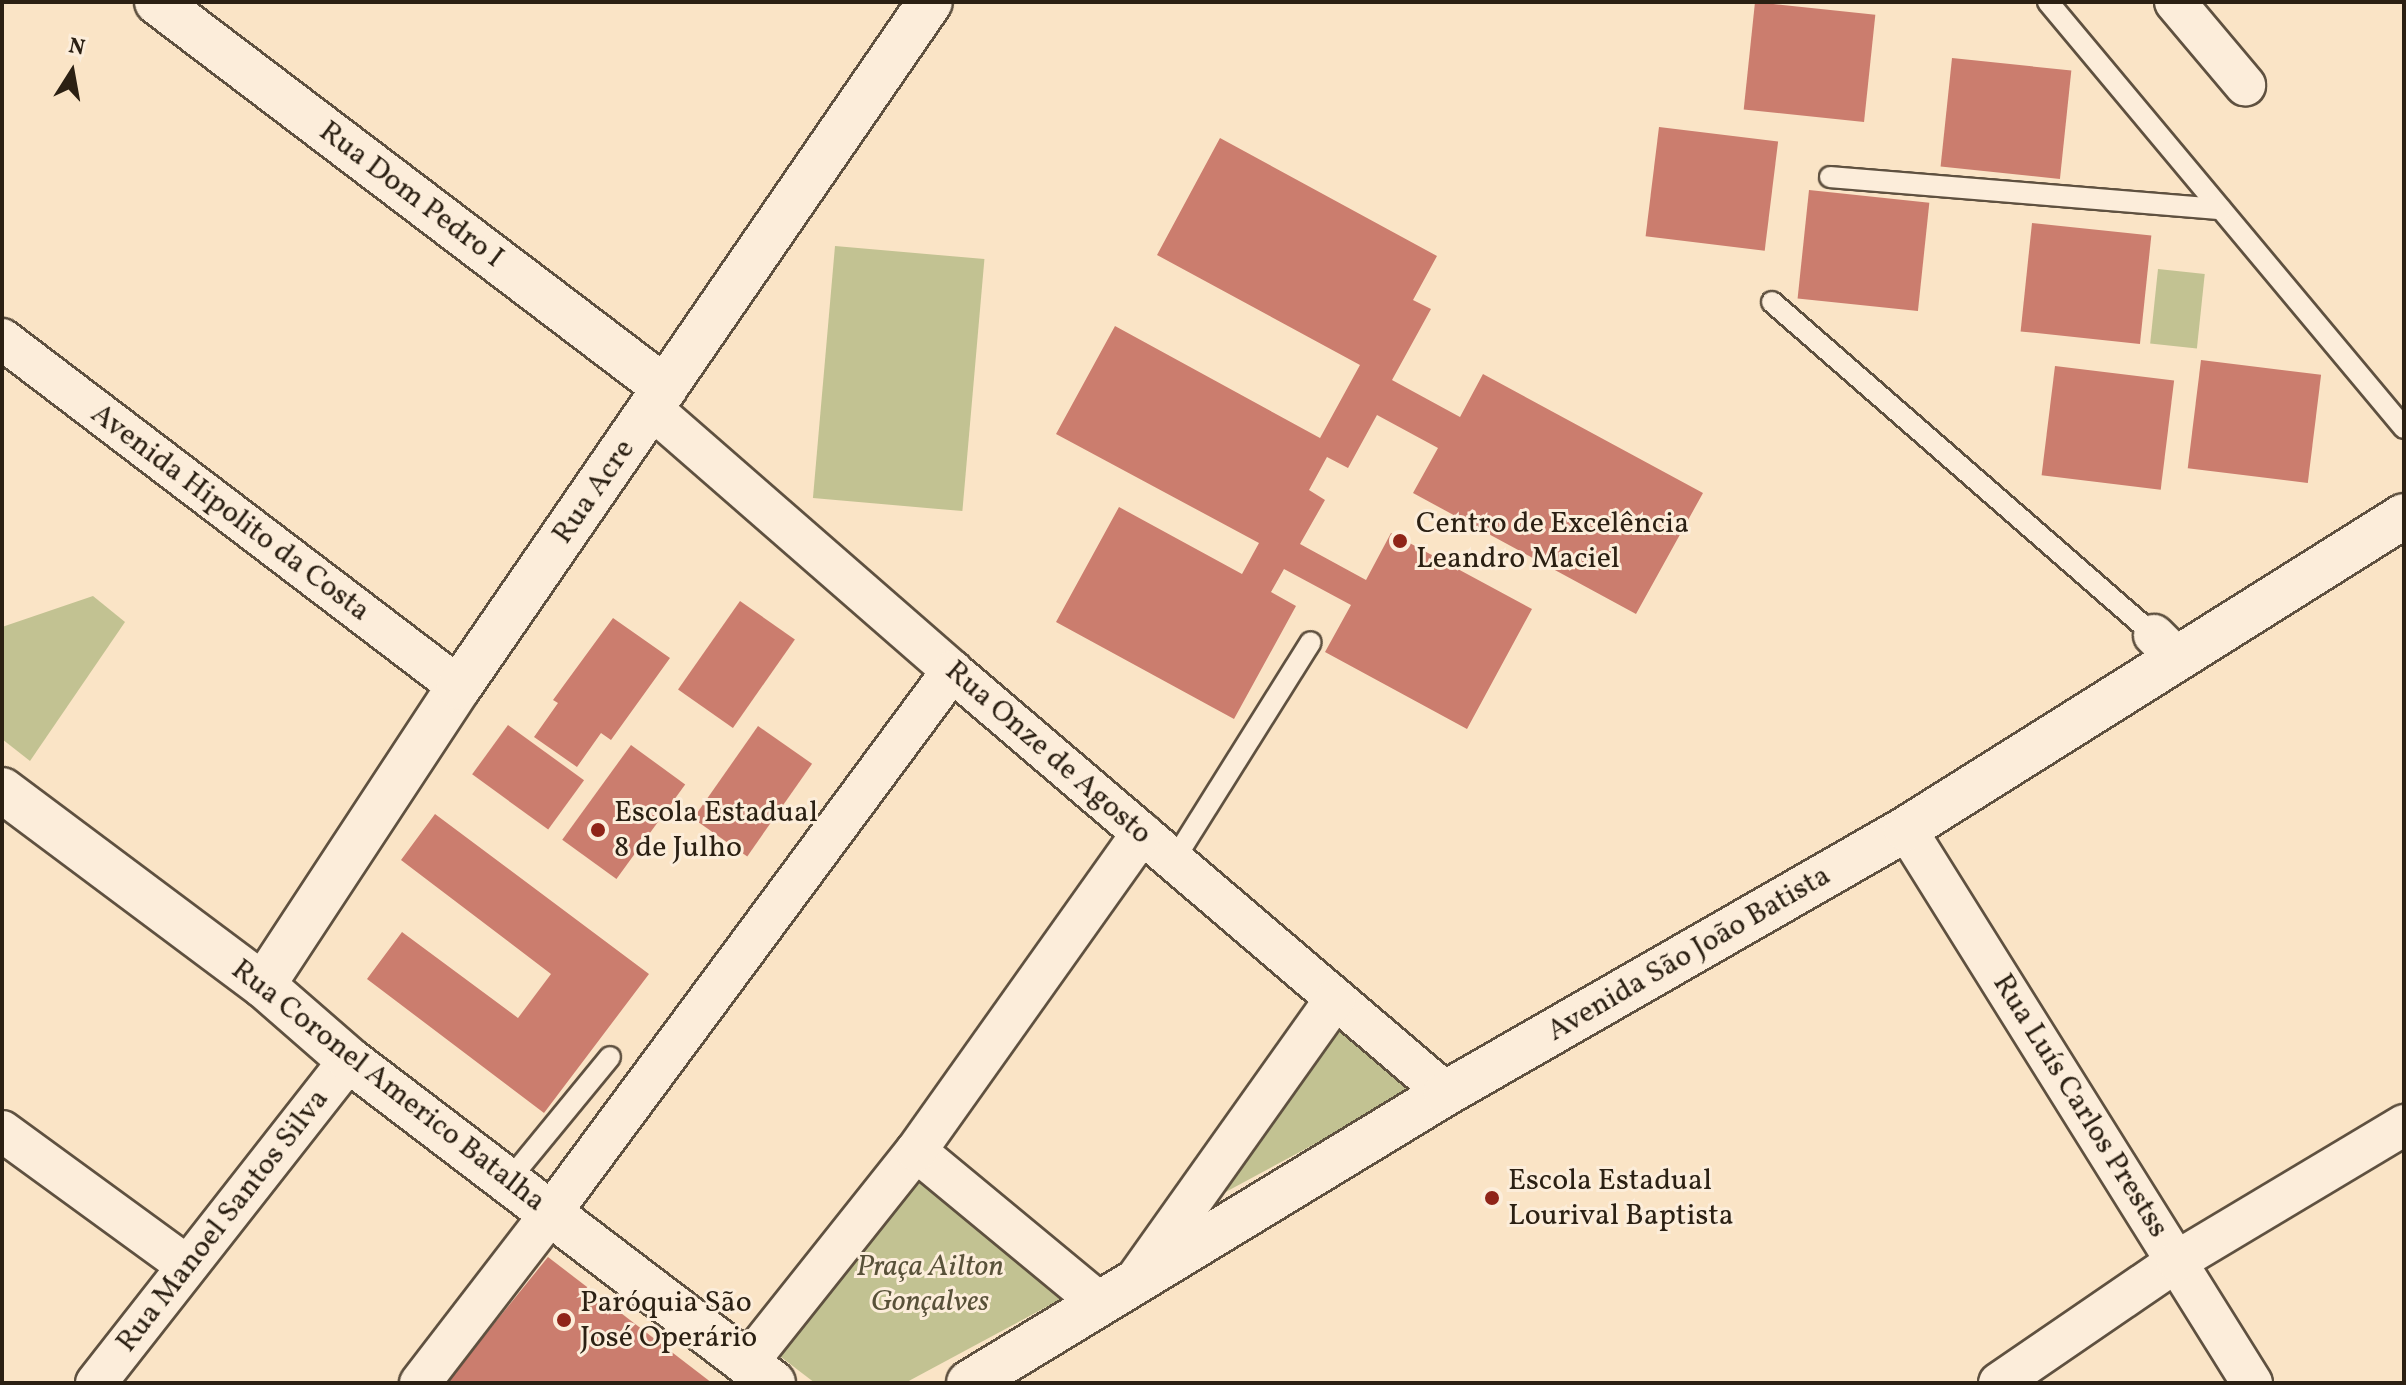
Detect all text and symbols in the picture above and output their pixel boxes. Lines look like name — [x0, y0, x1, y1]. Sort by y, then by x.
text: N — [66, 31, 87, 65]
north arrow — [32, 32, 112, 112]
street label: Rua Dom Pedro I — [312, 114, 510, 276]
street label: Avenida Hipolito da Costa — [83, 396, 377, 630]
street label: Rua Acre — [545, 433, 643, 551]
place label: Centro de Excelência Leandro Maciel — [1416, 506, 1689, 576]
marker: Centro de Excelência Leandro Maciel — [1391, 532, 1409, 550]
street label: Rua Onze de Agosto — [937, 653, 1159, 853]
place label: Escola Estadual 8 de Julho — [614, 795, 818, 866]
marker: Escola Estadual 8 de Julho — [589, 821, 607, 839]
street label: Avenida São João Batista — [1541, 858, 1837, 1050]
street label: Rua Coronel Americo Batalha — [224, 952, 552, 1220]
street label: Rua Luís Carlos Prestss — [1984, 968, 2176, 1244]
street label: Rua Manoel Santos Silva — [109, 1082, 337, 1360]
place label: Escola Estadual Lourival Baptista — [1508, 1163, 1734, 1234]
marker: Escola Estadual Lourival Baptista — [1483, 1189, 1501, 1207]
park label: Praça Ailton Gonçalves — [856, 1249, 1004, 1320]
place label: Paróquia São José Operário — [580, 1285, 757, 1356]
marker: Paróquia São José Operário — [555, 1311, 573, 1329]

